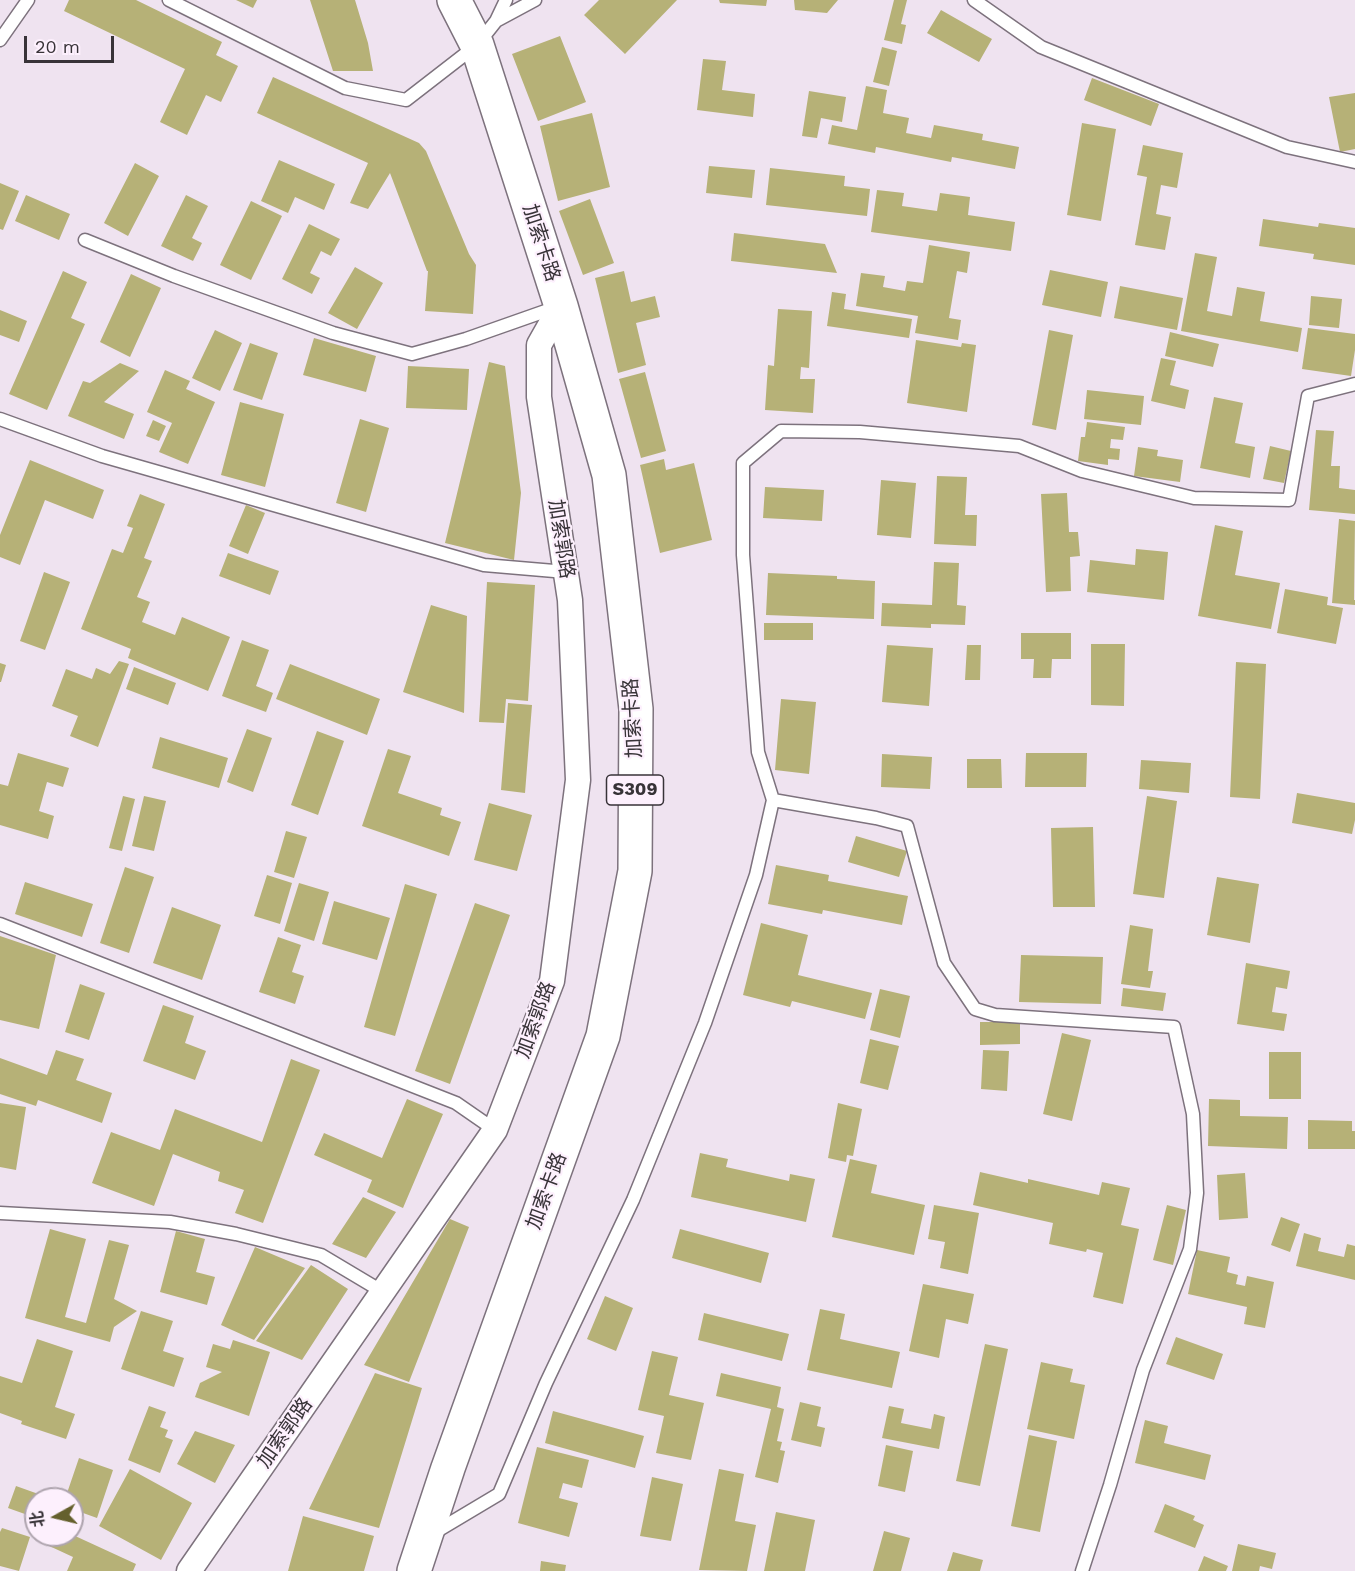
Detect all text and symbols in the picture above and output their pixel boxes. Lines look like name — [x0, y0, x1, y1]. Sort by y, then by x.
scale bar — [27, 24, 117, 62]
text: 20 m — [35, 36, 80, 57]
street label: 加索卡路 — [517, 201, 565, 285]
street label: 加索郭路 — [543, 498, 579, 580]
street label: 加索卡路 — [619, 677, 647, 759]
road number: S309 — [606, 775, 664, 805]
street label: 加索郭路 — [511, 978, 561, 1062]
street label: 加索卡路 — [522, 1149, 572, 1233]
street label: 加索郭路 — [252, 1393, 318, 1473]
north arrow — [24, 1487, 84, 1547]
text: 北 — [27, 1510, 48, 1529]

